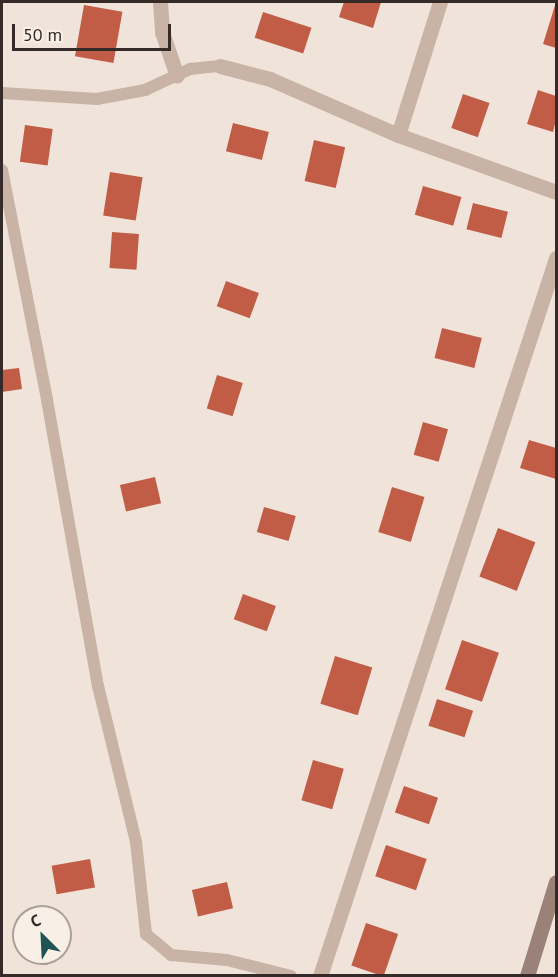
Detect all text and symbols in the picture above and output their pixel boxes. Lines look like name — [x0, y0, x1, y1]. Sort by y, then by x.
scale bar — [15, 12, 174, 50]
text: 50 m — [23, 23, 62, 46]
north arrow — [12, 905, 72, 965]
text: С — [27, 909, 44, 931]

